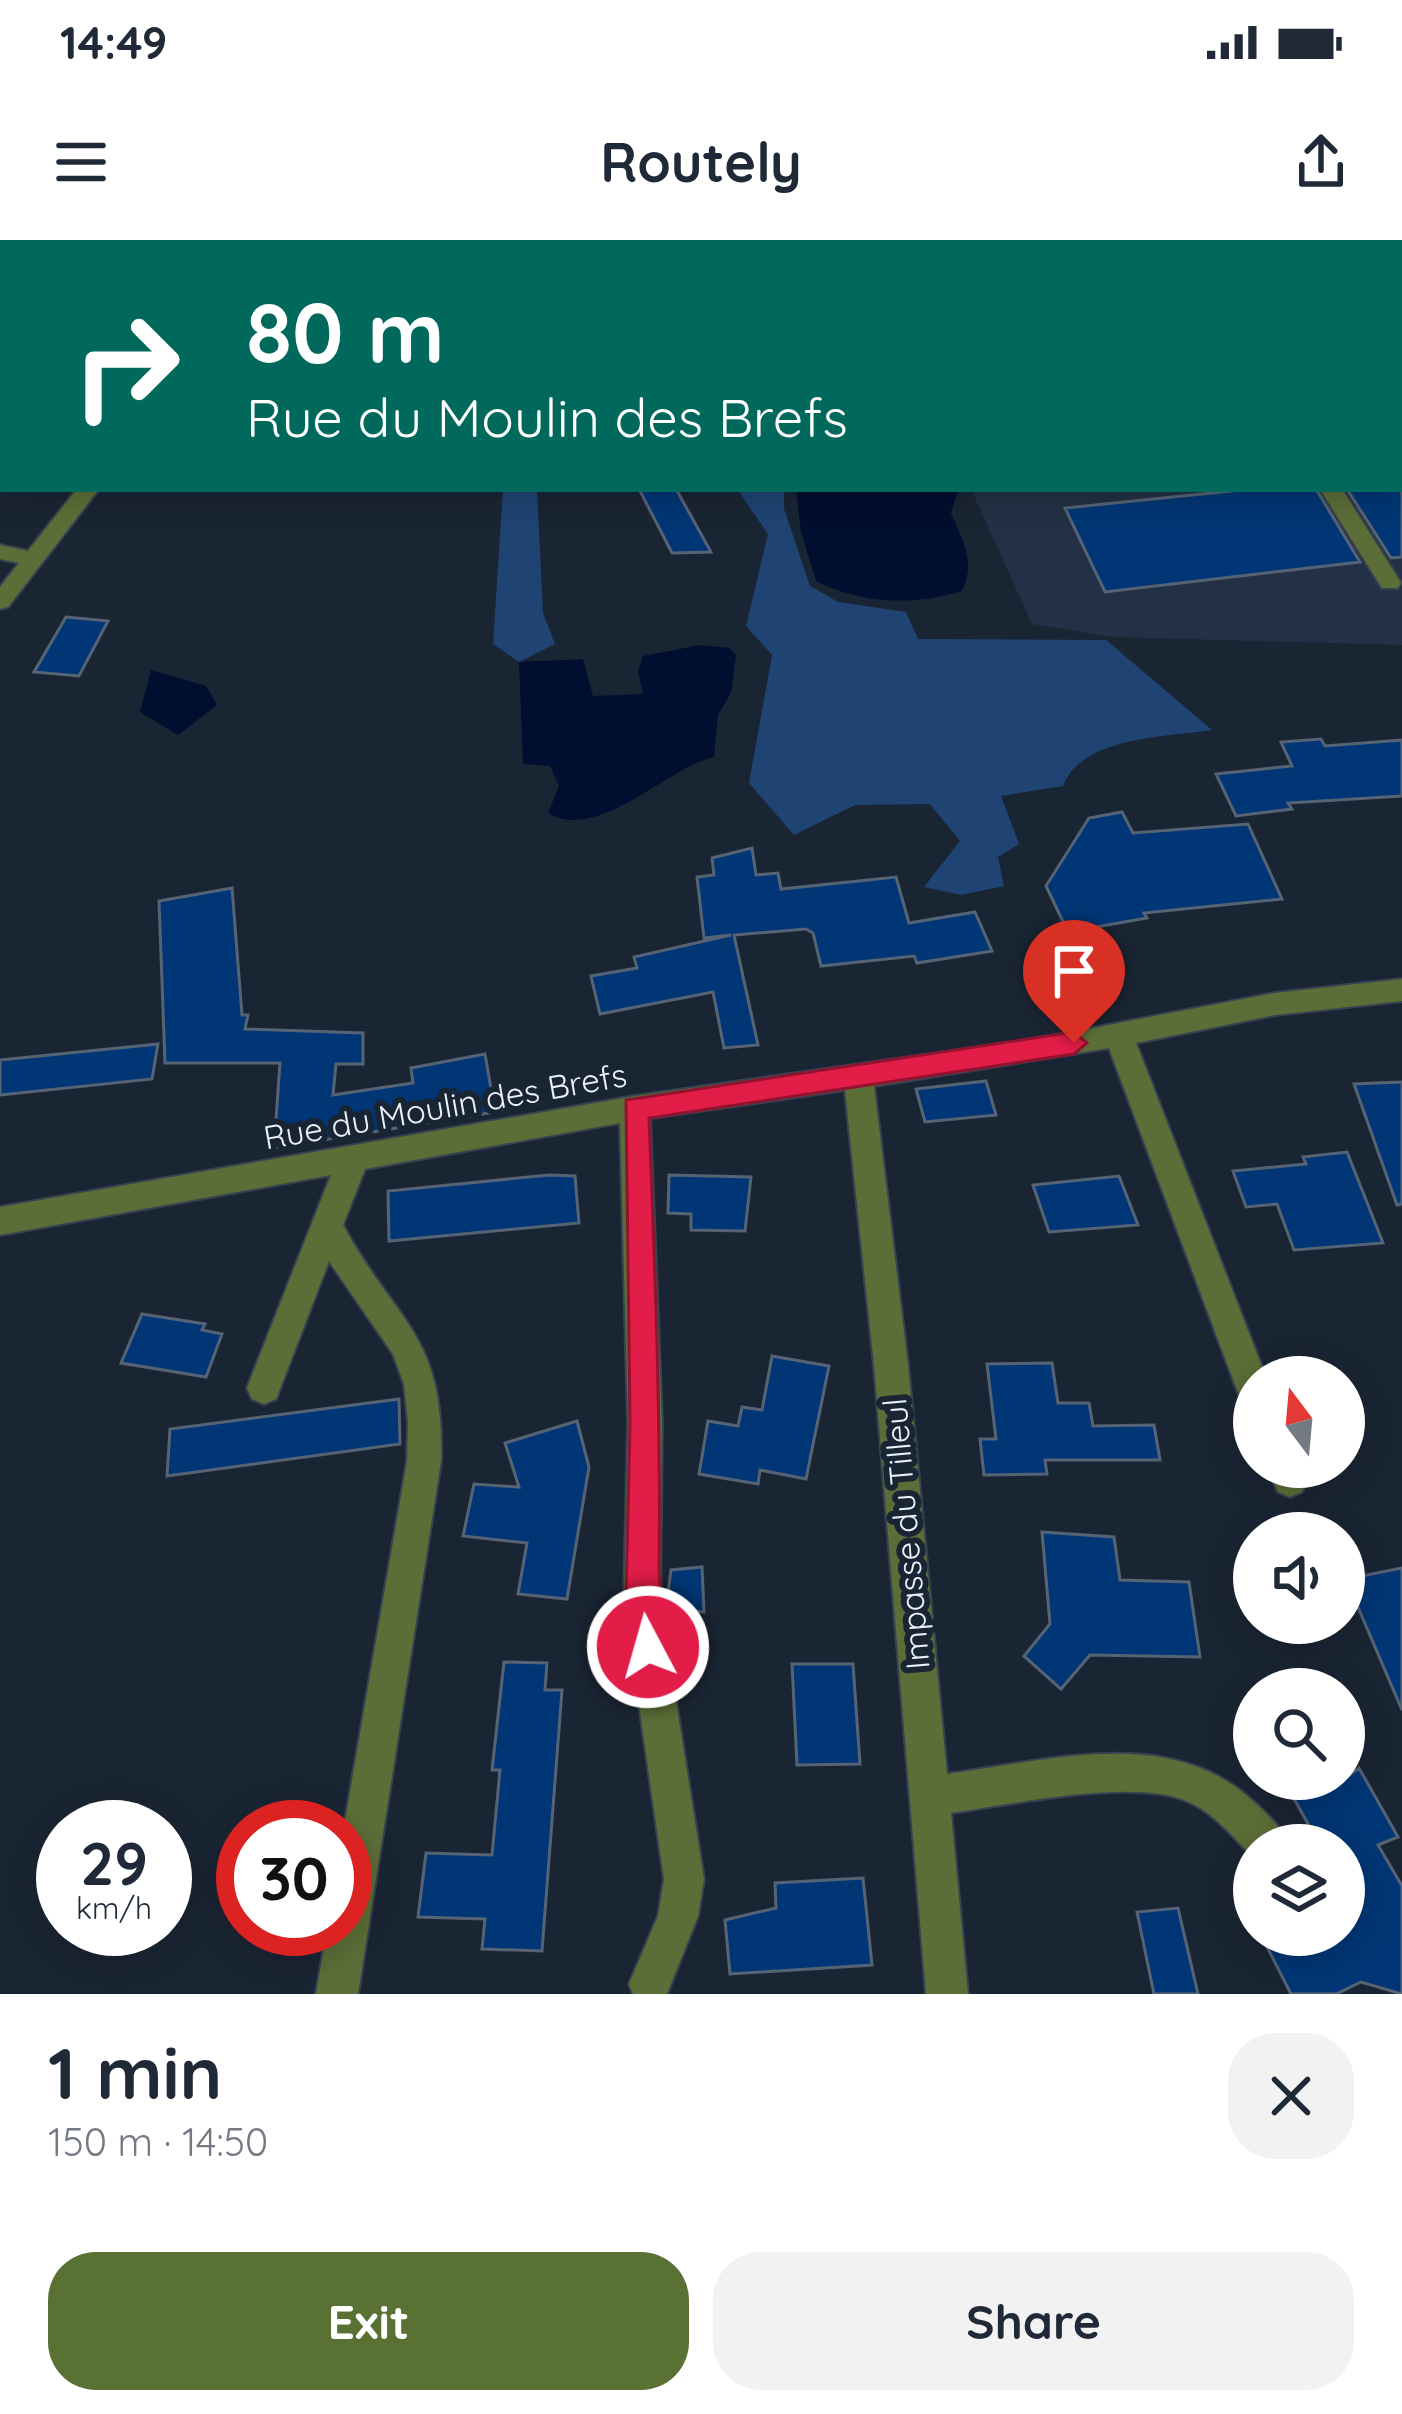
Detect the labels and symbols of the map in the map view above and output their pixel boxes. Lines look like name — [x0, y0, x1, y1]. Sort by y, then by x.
pin — [1023, 920, 1125, 1043]
street label: Rue du Moulin des Brefs — [260, 1053, 630, 1158]
north arrow — [1233, 1356, 1365, 1488]
street label: Impasse du Tilleul — [873, 1397, 938, 1671]
position arrow — [585, 1584, 711, 1710]
speed limit sign: 30 — [216, 1800, 372, 1956]

